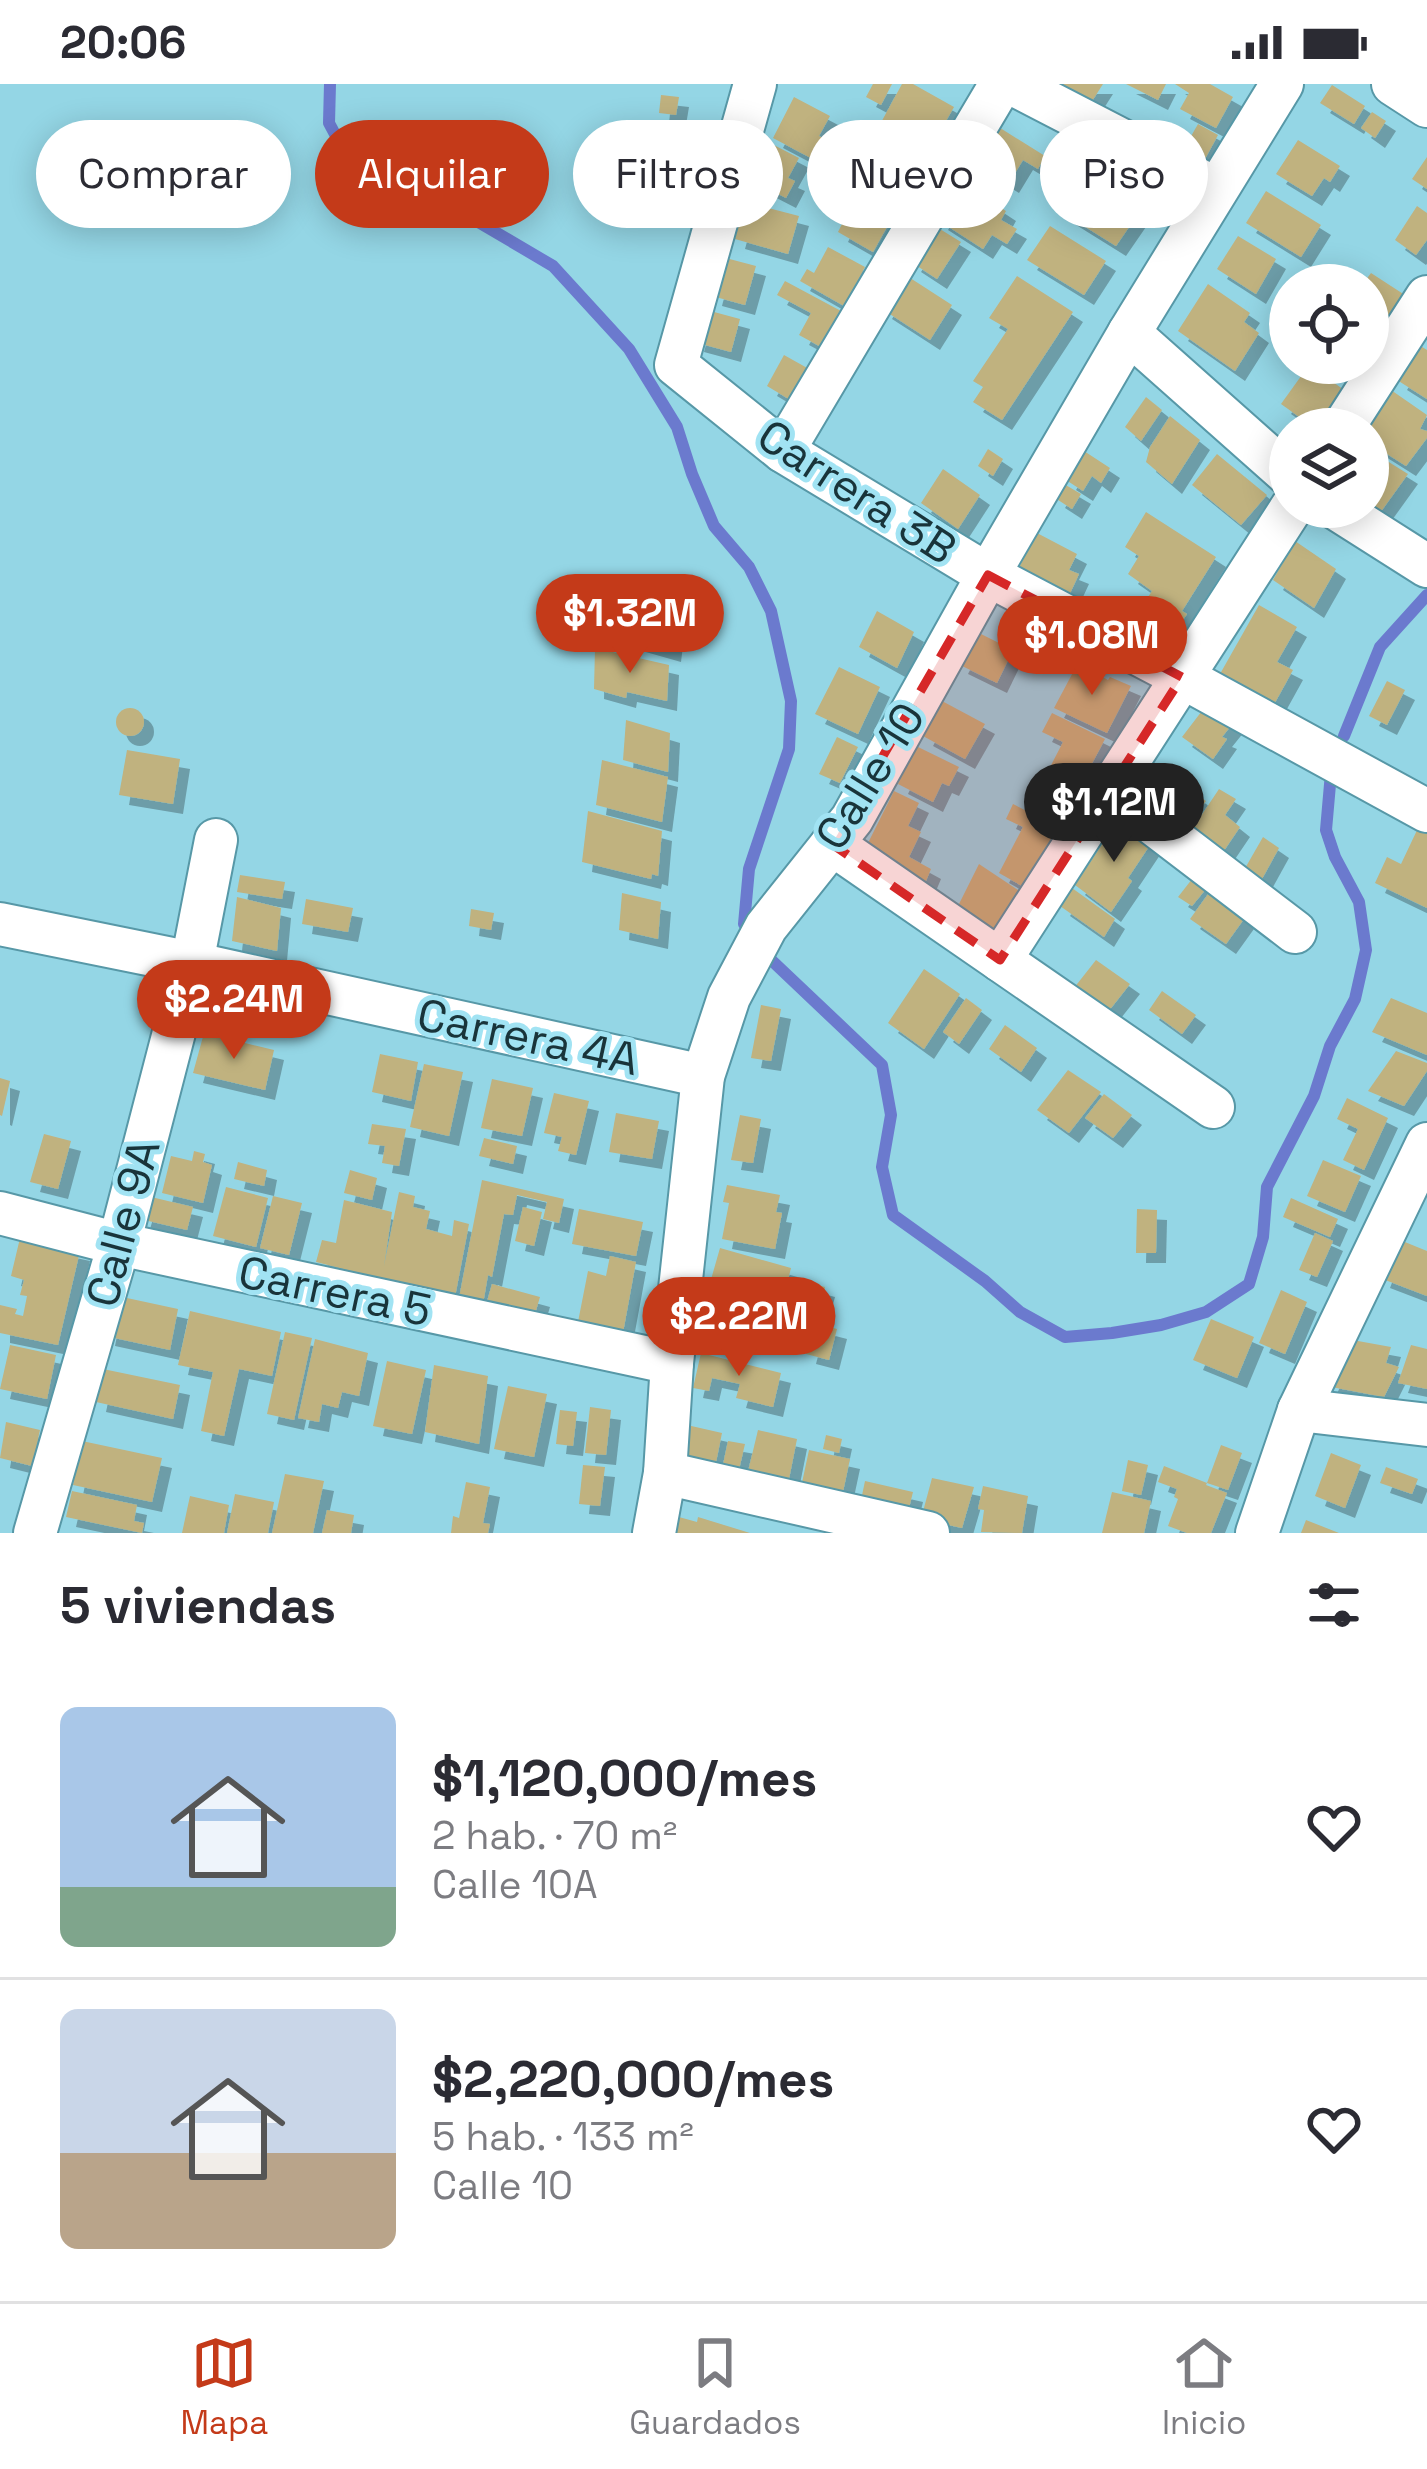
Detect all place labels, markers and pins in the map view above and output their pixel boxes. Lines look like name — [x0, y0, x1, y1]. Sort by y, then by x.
pin: $1.32M — [532, 574, 728, 676]
pin: $1.08M — [994, 596, 1190, 698]
pin: $1.12M — [1016, 763, 1212, 865]
pin: $2.24M — [136, 960, 332, 1062]
pin: $2.22M — [641, 1277, 837, 1379]

